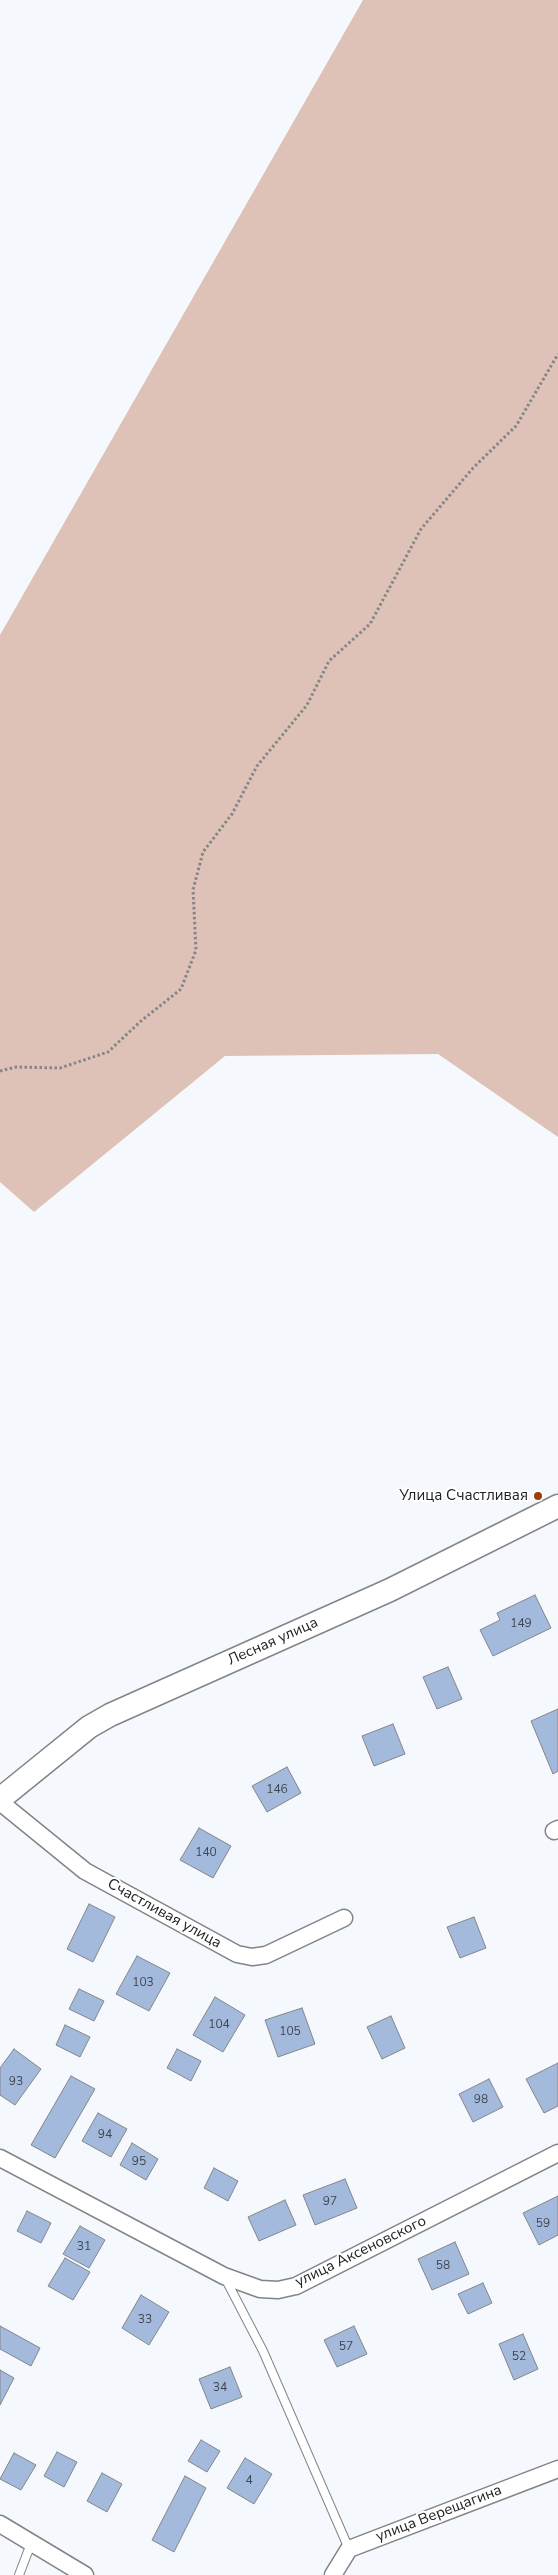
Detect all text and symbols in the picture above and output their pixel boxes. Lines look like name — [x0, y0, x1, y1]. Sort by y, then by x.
place label: Улица Счастливая — [399, 1487, 528, 1505]
marker: Улица Счастливая — [532, 1490, 544, 1502]
street label: Лесная улица — [225, 1614, 321, 1670]
house number: 149 — [510, 1617, 532, 1631]
house number: 146 — [266, 1783, 288, 1797]
house number: 140 — [195, 1846, 217, 1860]
street label: Счастливая улица — [104, 1875, 224, 1953]
house number: 103 — [132, 1976, 154, 1990]
house number: 104 — [208, 2018, 230, 2032]
house number: 105 — [279, 2025, 301, 2039]
house number: 93 — [9, 2075, 23, 2089]
house number: 98 — [474, 2093, 488, 2107]
house number: 94 — [98, 2128, 112, 2142]
house number: 95 — [132, 2155, 146, 2169]
house number: 97 — [323, 2195, 337, 2209]
street label: улица Аксеновского — [292, 2212, 430, 2292]
house number: 59 — [536, 2217, 550, 2231]
house number: 31 — [77, 2240, 91, 2254]
house number: 58 — [436, 2259, 450, 2273]
house number: 33 — [138, 2313, 152, 2327]
house number: 57 — [339, 2340, 353, 2354]
house number: 52 — [512, 2350, 526, 2364]
house number: 34 — [213, 2381, 227, 2395]
house number: 4 — [245, 2474, 253, 2488]
street label: улица Верещагина — [373, 2482, 505, 2546]

